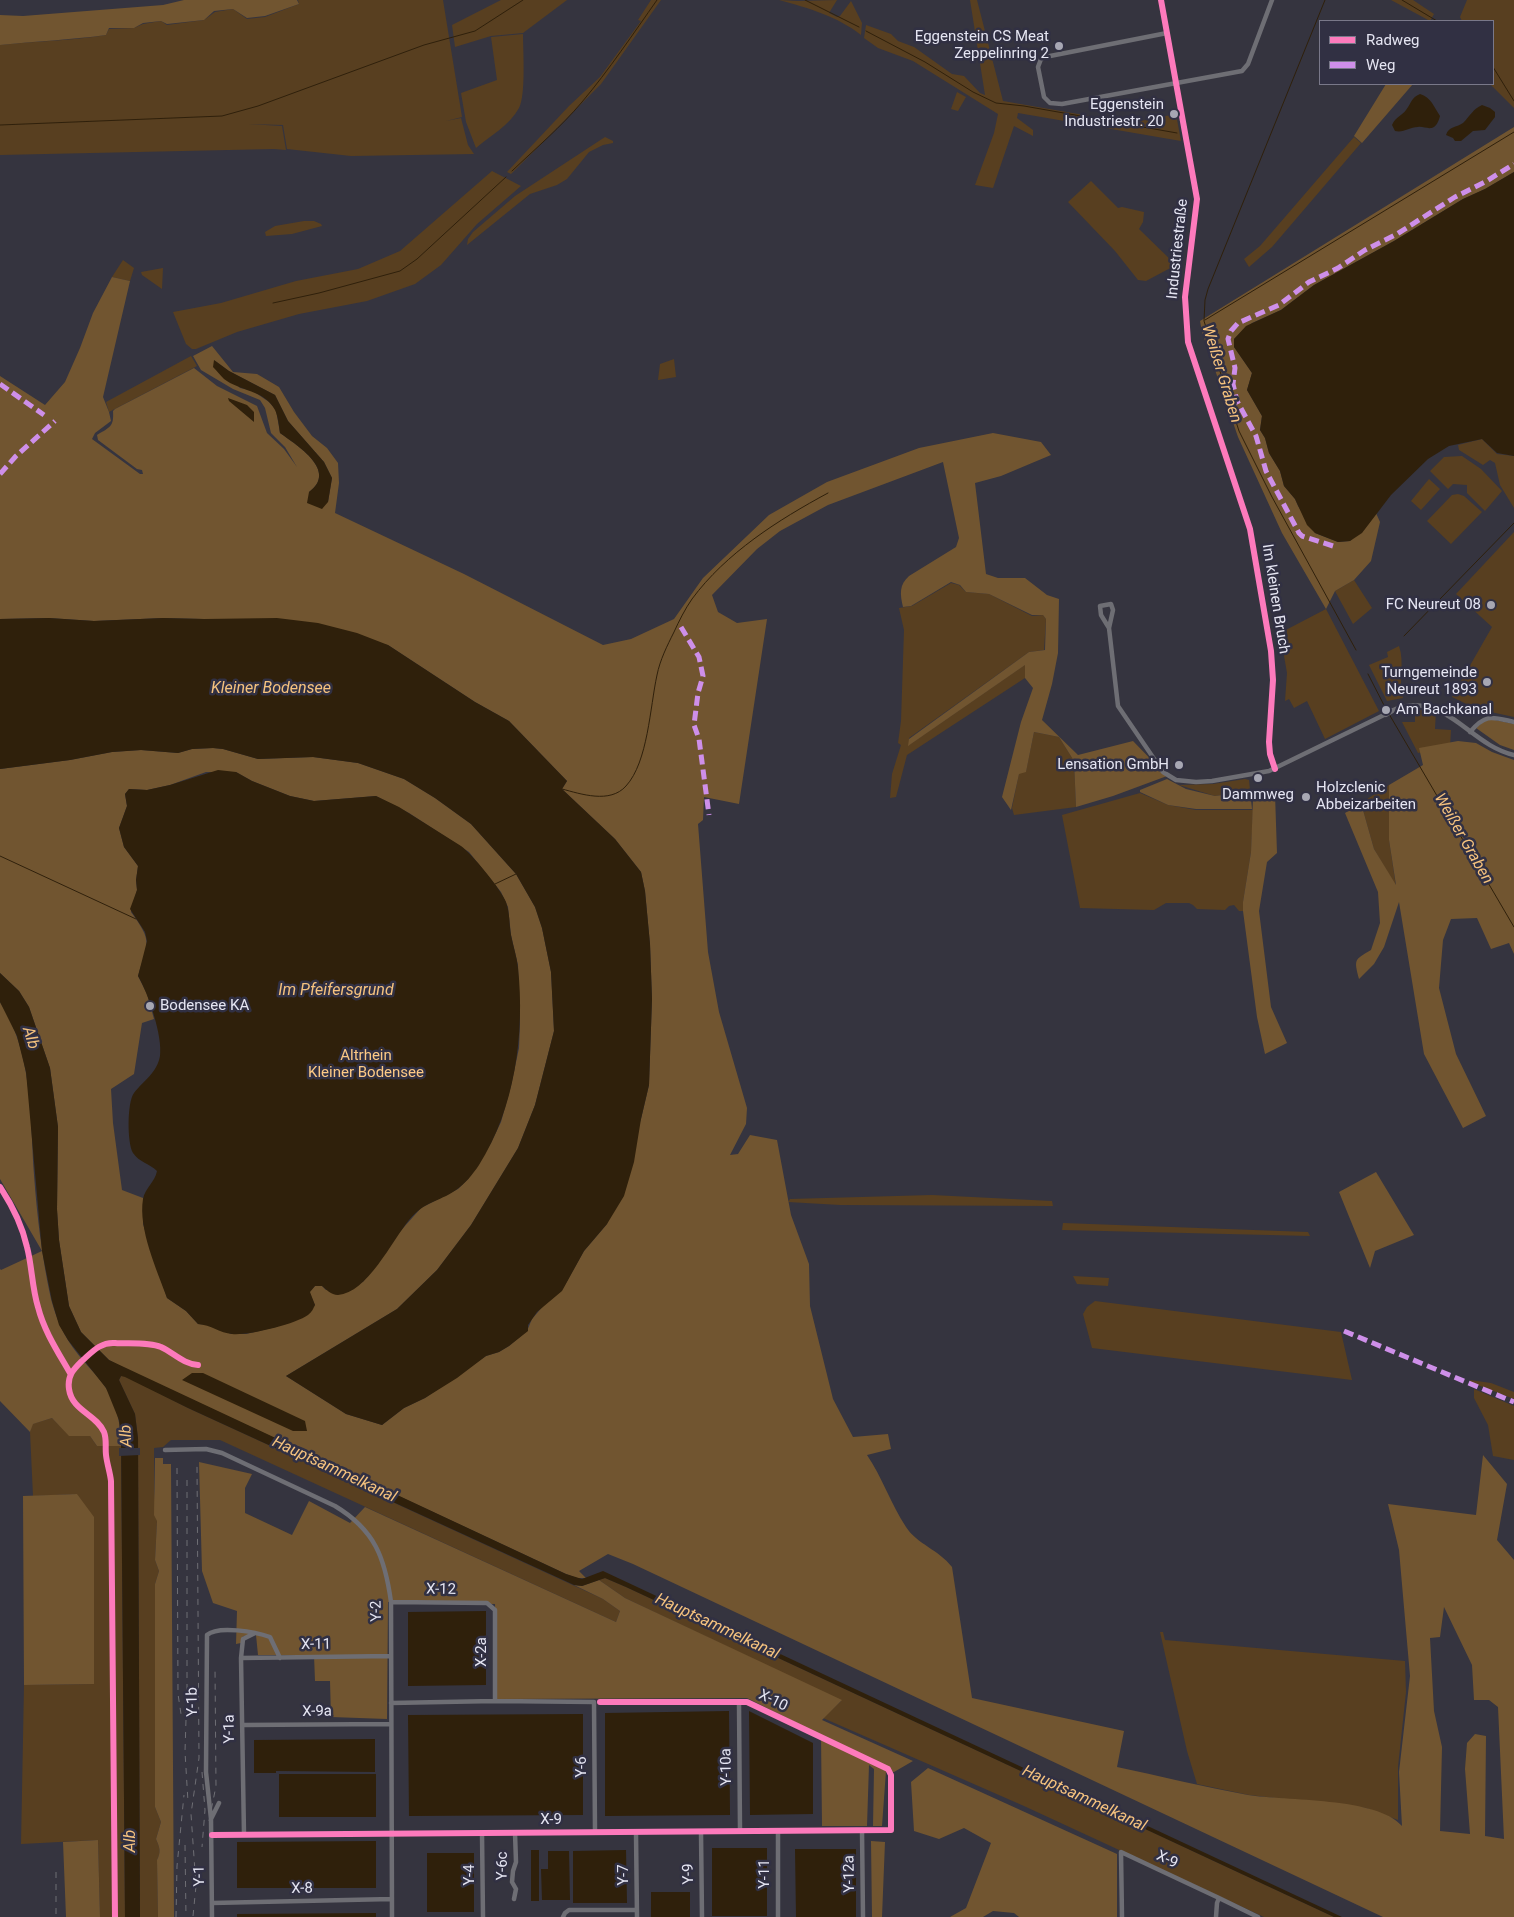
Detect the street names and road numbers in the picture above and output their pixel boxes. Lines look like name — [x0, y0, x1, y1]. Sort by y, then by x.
street label: Industriestraße — [1164, 198, 1192, 300]
street label: Im kleinen Bruch — [1257, 543, 1293, 655]
street label: X-12 — [426, 1581, 456, 1599]
street label: Y-2 — [368, 1600, 386, 1622]
street label: X-11 — [301, 1636, 331, 1654]
street label: X-2a — [473, 1637, 491, 1667]
street label: X-10 — [756, 1686, 790, 1716]
street label: Y-1b — [184, 1687, 202, 1717]
street label: X-9a — [302, 1703, 332, 1721]
street label: Y-1a — [221, 1714, 239, 1744]
street label: Y-10a — [718, 1748, 736, 1786]
street label: Y-6 — [573, 1756, 591, 1778]
street label: X-9 — [540, 1811, 562, 1829]
street label: X-9 — [1153, 1847, 1181, 1873]
street label: Y-6c — [494, 1851, 512, 1881]
street label: Y-12a — [841, 1855, 859, 1893]
street label: Y-11 — [756, 1859, 774, 1889]
street label: Y-9 — [680, 1863, 698, 1885]
street label: Y-4 — [461, 1864, 479, 1886]
street label: Y-7 — [615, 1864, 633, 1886]
street label: Y-1 — [191, 1865, 209, 1887]
street label: X-8 — [291, 1880, 313, 1898]

